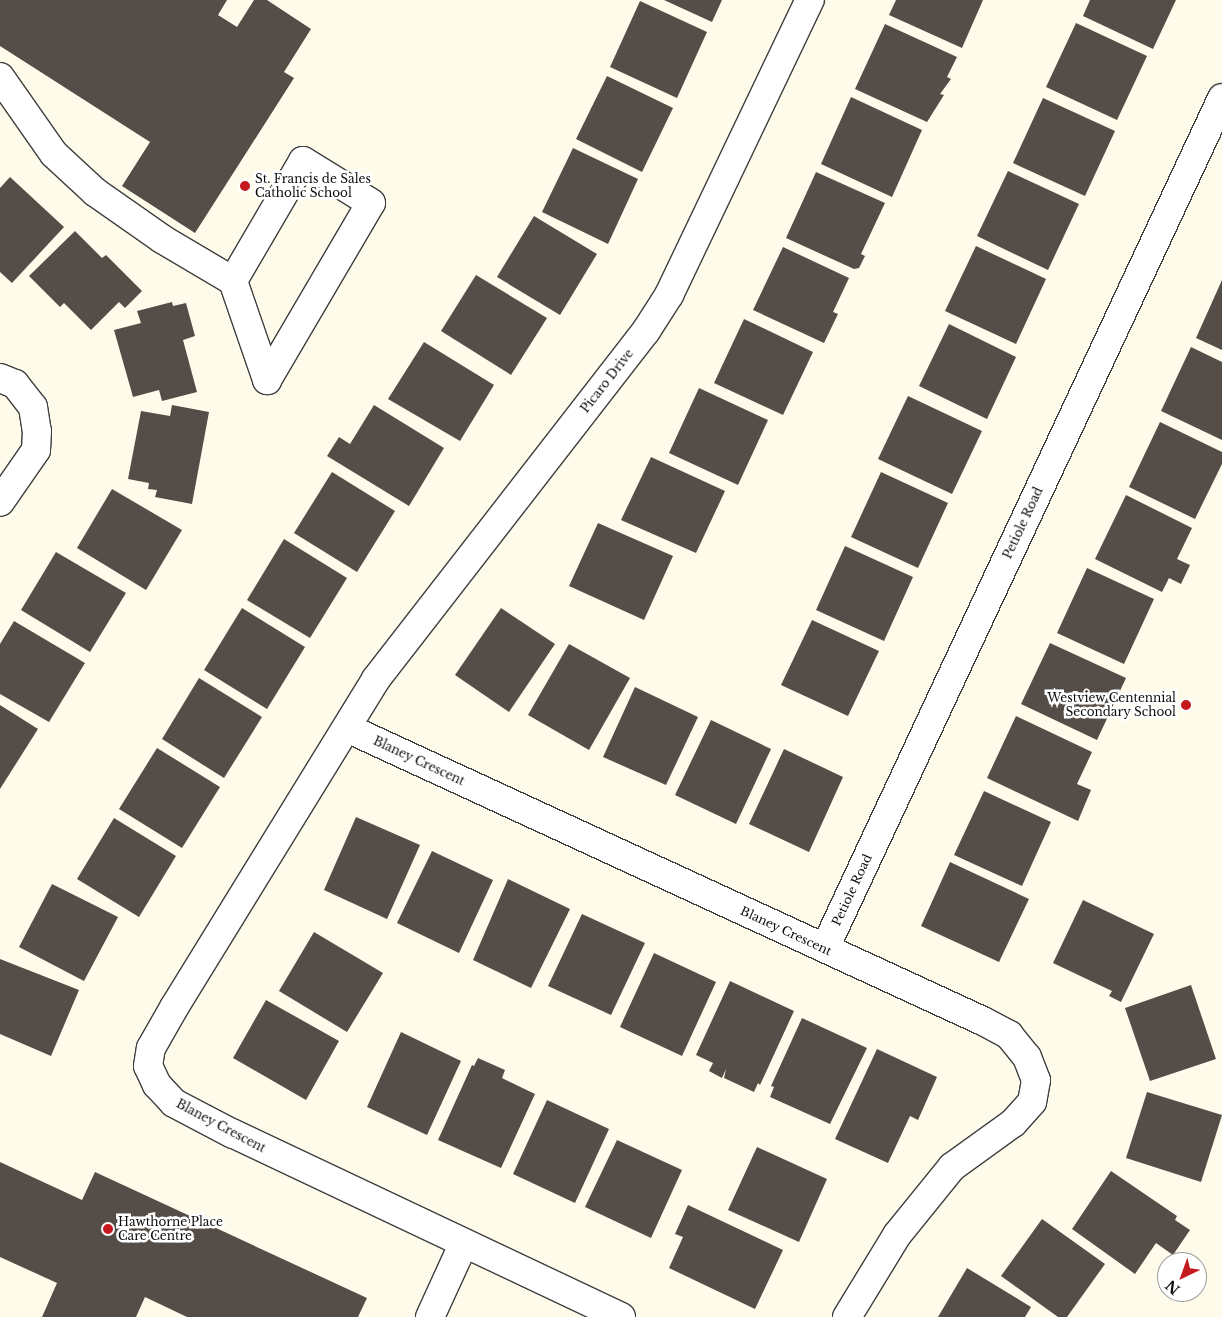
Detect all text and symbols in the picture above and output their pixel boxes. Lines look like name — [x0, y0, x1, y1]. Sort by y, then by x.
place label: St. Francis de Sales Catholic School — [255, 172, 371, 200]
marker: St. Francis de Sales Catholic School — [239, 180, 251, 192]
street label: Picaro Drive — [578, 346, 636, 416]
street label: Petiole Road — [1000, 485, 1046, 561]
place label: Westview Centennial Secondary School — [1047, 691, 1176, 719]
marker: Westview Centennial Secondary School — [1180, 699, 1192, 711]
street label: Blaney Crescent — [371, 733, 467, 789]
street label: Petiole Road — [829, 852, 875, 928]
street label: Blaney Crescent — [738, 903, 834, 959]
street label: Blaney Crescent — [174, 1096, 268, 1156]
place label: Hawthorne Place Care Centre — [118, 1215, 223, 1243]
marker: Hawthorne Place Care Centre — [102, 1223, 114, 1235]
north arrow — [1157, 1252, 1207, 1302]
text: N — [1162, 1276, 1184, 1299]

